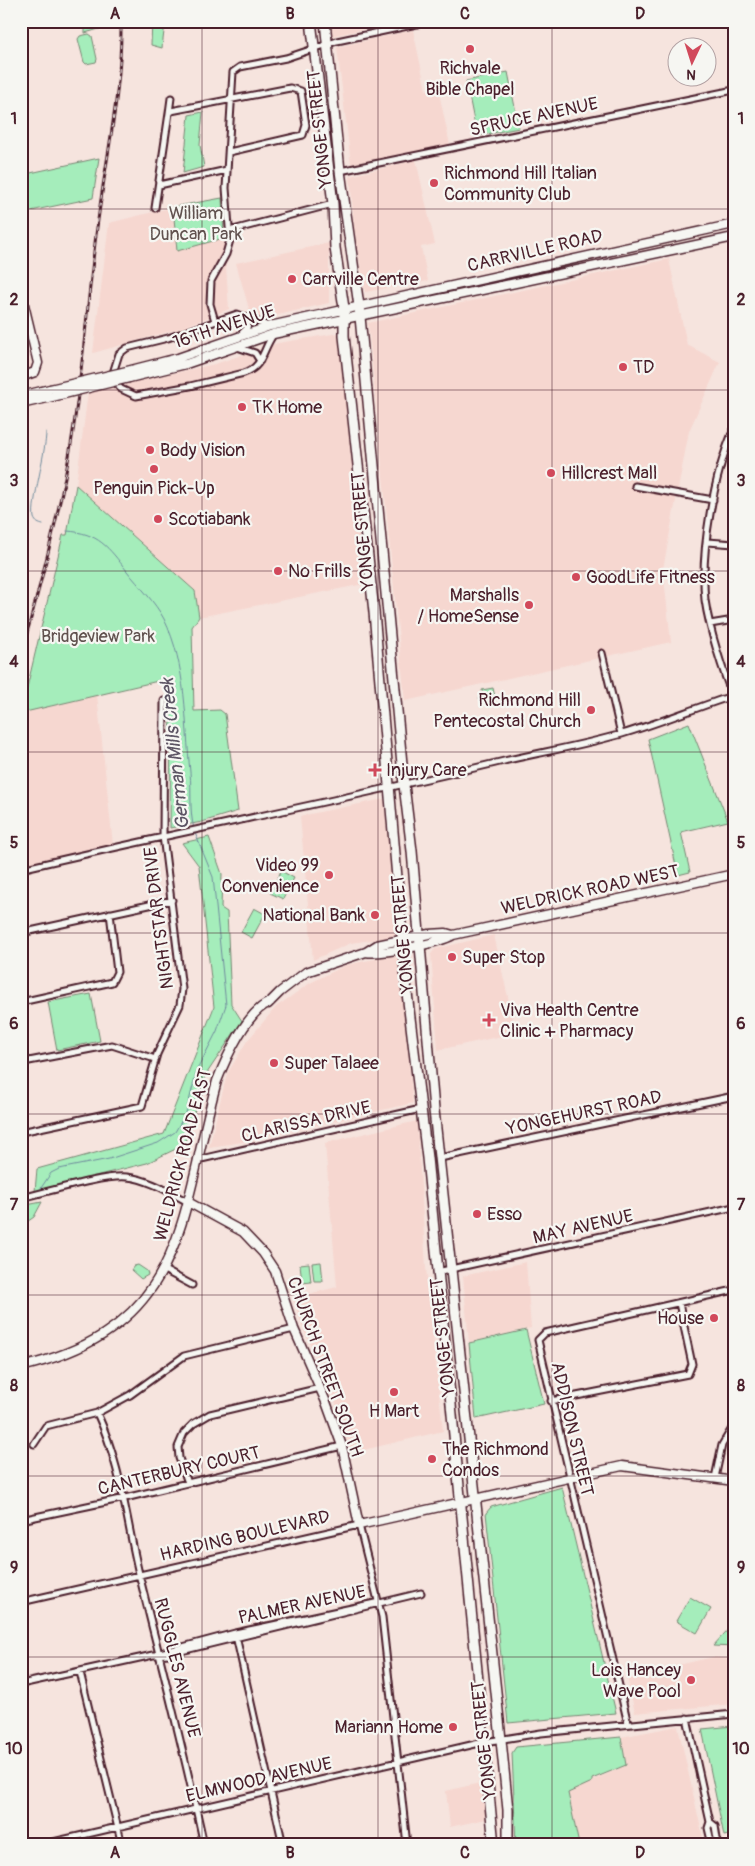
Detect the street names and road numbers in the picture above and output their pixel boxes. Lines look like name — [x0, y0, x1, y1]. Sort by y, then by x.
street label: YONGE STREET — [302, 69, 338, 190]
street label: SPRUCE AVENUE — [468, 92, 600, 142]
street label: CARRVILLE ROAD — [465, 224, 605, 278]
street label: 16TH AVENUE — [170, 300, 278, 354]
street label: YONGE STREET — [346, 471, 380, 592]
street label: NIGHTSTAR DRIVE — [139, 846, 179, 990]
street label: WELDRICK ROAD WEST — [499, 860, 681, 920]
street label: YONGE STREET — [386, 874, 420, 995]
street label: WELDRICK ROAD EAST — [149, 1066, 217, 1244]
street label: YONGEHURST ROAD — [503, 1085, 664, 1141]
street label: CLARISSA DRIVE — [239, 1096, 373, 1148]
street label: MAY AVENUE — [531, 1204, 635, 1250]
street label: CHURCH STREET SOUTH — [282, 1274, 368, 1460]
street label: YONGE STREET — [425, 1277, 461, 1398]
street label: ADDISON STREET — [545, 1360, 599, 1498]
street label: CANTERBURY COURT — [96, 1441, 262, 1501]
street label: HARDING BOULEVARD — [158, 1505, 332, 1567]
street label: PALMER AVENUE — [236, 1580, 368, 1630]
street label: RUGGLES AVENUE — [148, 1596, 206, 1740]
street label: YONGE STREET — [466, 1680, 502, 1801]
street label: ELMWOOD AVENUE — [184, 1752, 334, 1808]

